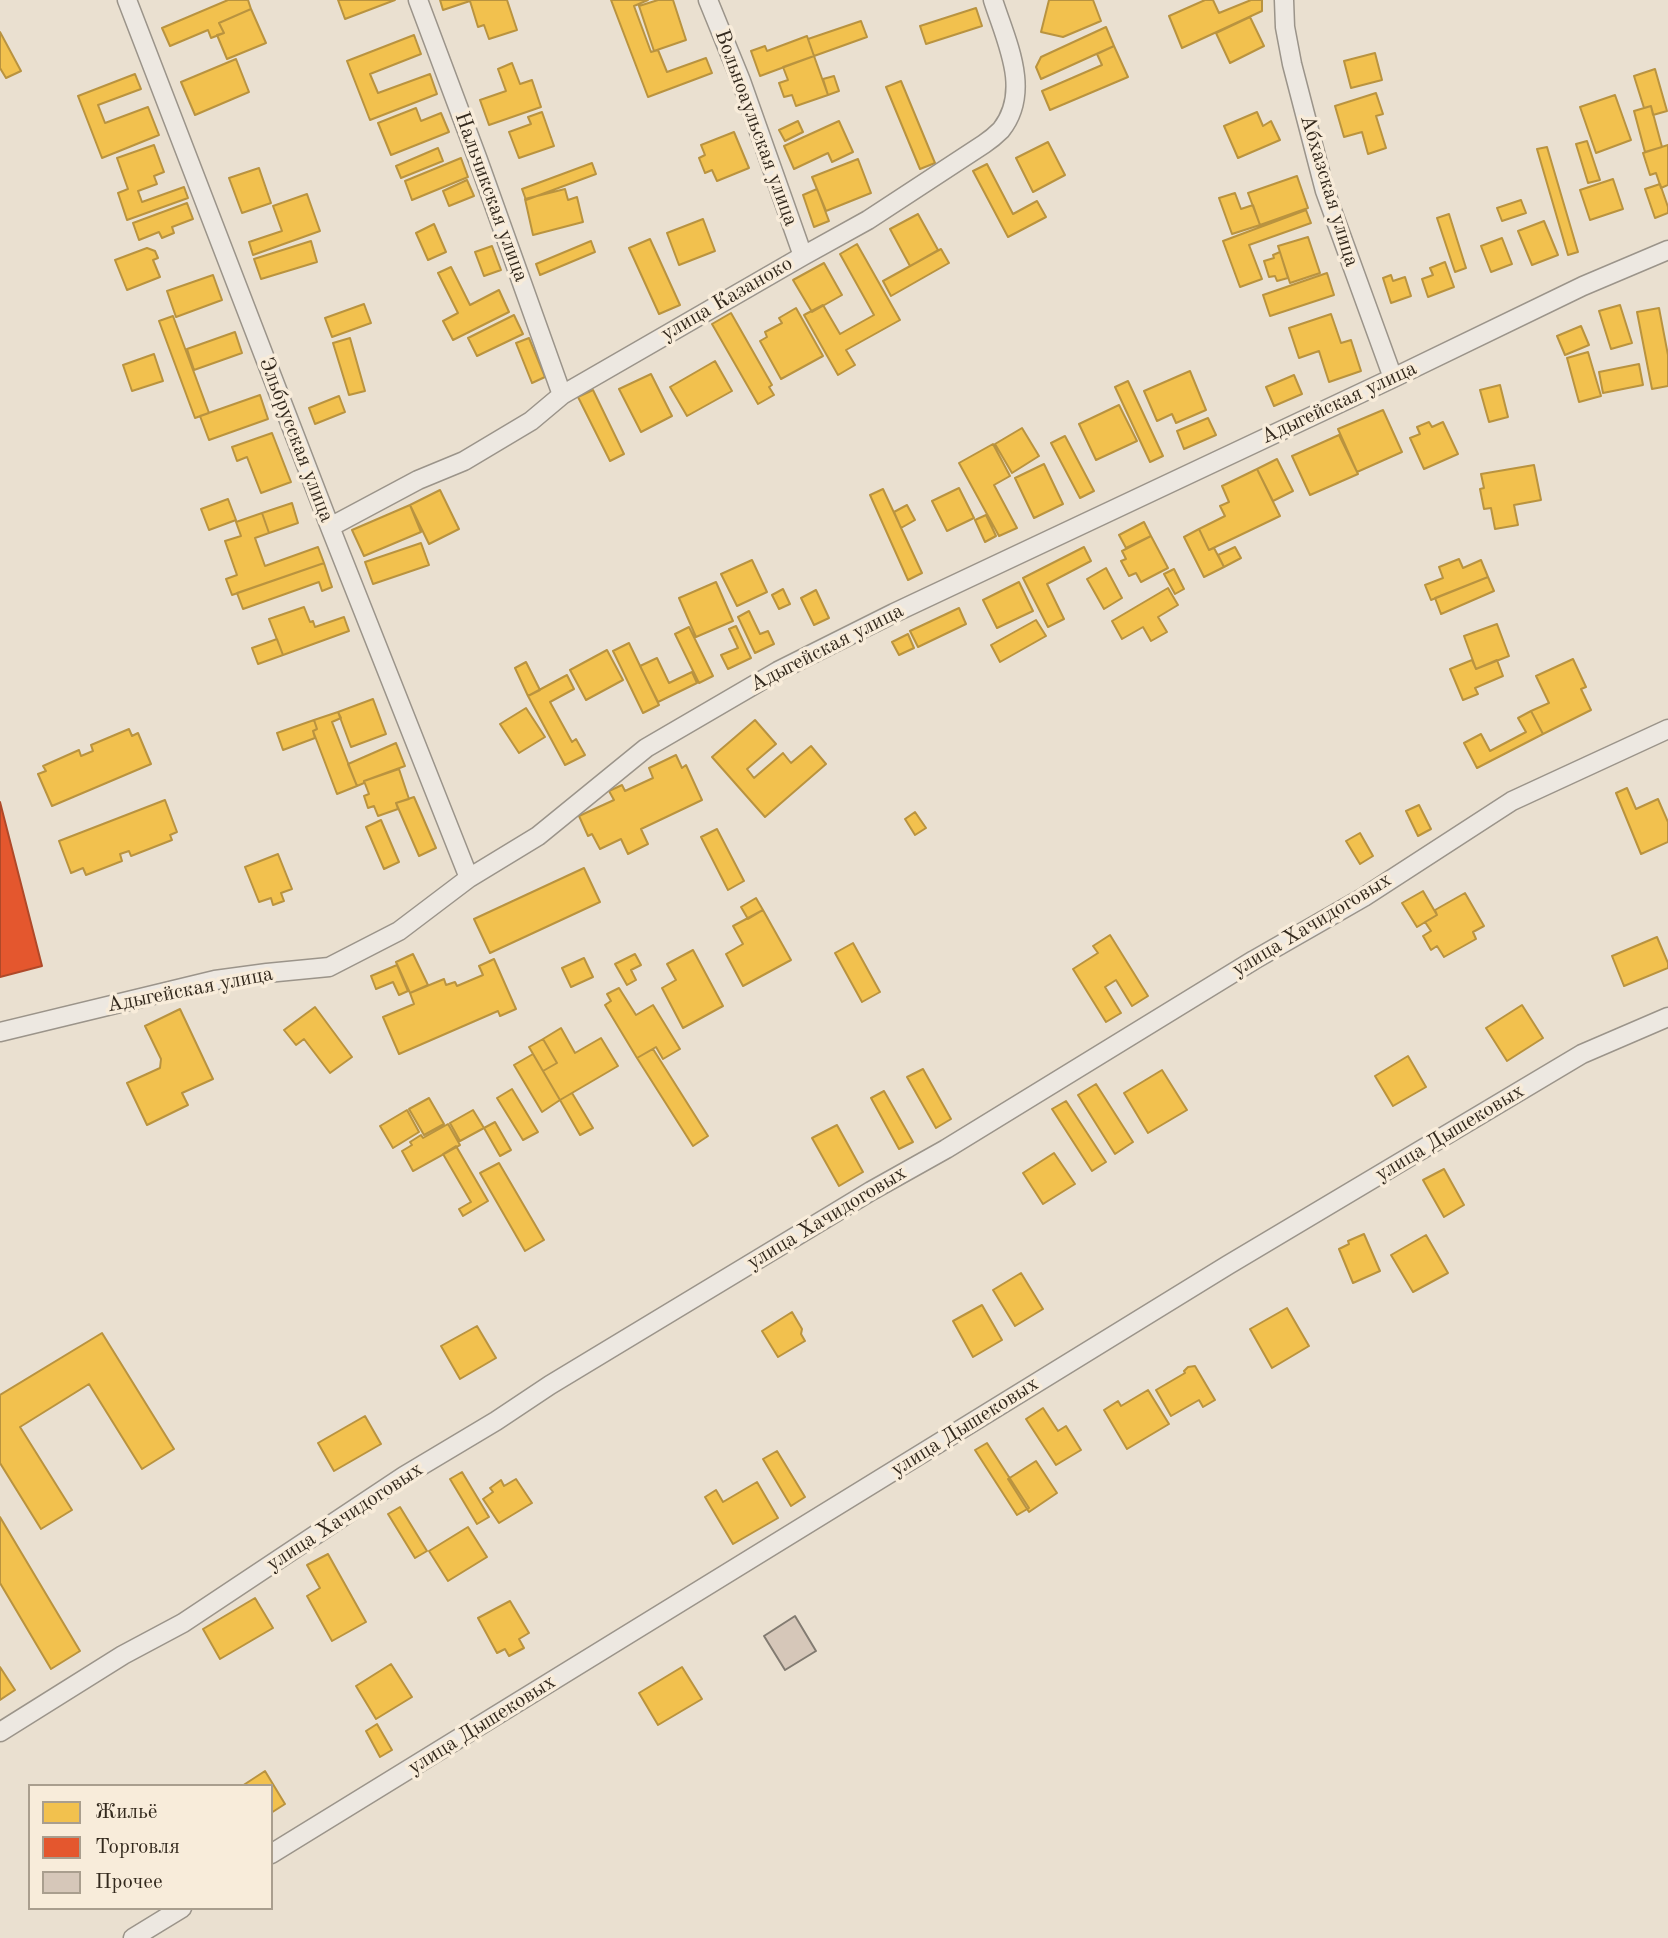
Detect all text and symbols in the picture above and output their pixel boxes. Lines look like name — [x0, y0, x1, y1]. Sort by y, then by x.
street label: Вольноаульская улица — [709, 26, 803, 230]
street label: Нальчикская улица — [449, 109, 533, 285]
street label: Абхазская улица — [1294, 112, 1364, 270]
street label: улица Казаноко — [657, 251, 797, 347]
street label: Эльбрусская улица — [253, 354, 339, 526]
street label: Адыгейская улица — [1257, 356, 1421, 450]
street label: Адыгейская улица — [746, 598, 908, 698]
street label: улица Хачидоговых — [1228, 867, 1396, 983]
street label: Адыгейская улица — [105, 962, 275, 1018]
street label: улица Дышековых — [1371, 1079, 1529, 1187]
street label: улица Хачидоговых — [743, 1160, 911, 1276]
street label: улица Дышековых — [886, 1371, 1044, 1483]
street label: улица Хачидоговых — [262, 1457, 428, 1577]
street label: улица Дышековых — [403, 1669, 561, 1781]
legend — [28, 1784, 273, 1910]
text: Жильё — [95, 1802, 158, 1823]
text: Торговля — [95, 1837, 180, 1858]
text: Прочее — [95, 1872, 163, 1893]

